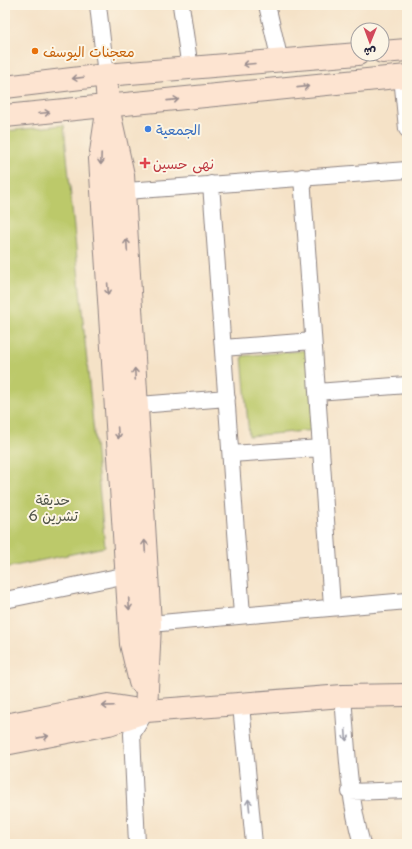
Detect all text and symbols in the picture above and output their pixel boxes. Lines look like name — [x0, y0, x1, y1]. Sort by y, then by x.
north arrow — [350, 22, 390, 62]
place label: معجنات اليوسف — [43, 41, 135, 62]
text: ش — [364, 44, 376, 61]
marker: معجنات اليوسف — [30, 46, 40, 56]
one-way arrow — [243, 60, 256, 67]
one-way arrow — [72, 74, 85, 82]
one-way arrow — [296, 83, 309, 90]
one-way arrow — [166, 96, 179, 104]
one-way arrow — [37, 109, 50, 116]
place label: الجمعية — [156, 119, 201, 140]
marker: الجمعية — [143, 124, 153, 134]
one-way arrow — [97, 152, 104, 165]
place label: نهى حسين — [153, 153, 214, 174]
marker: نهى حسين — [140, 158, 150, 168]
one-way arrow — [124, 239, 131, 252]
one-way arrow — [105, 282, 112, 295]
one-way arrow — [132, 368, 139, 381]
one-way arrow — [114, 426, 121, 439]
park label: حديقة 6 تشرين — [28, 489, 79, 526]
one-way arrow — [142, 540, 149, 553]
one-way arrow — [125, 597, 133, 610]
one-way arrow — [102, 703, 115, 710]
one-way arrow — [343, 728, 350, 741]
one-way arrow — [36, 733, 49, 741]
one-way arrow — [246, 799, 253, 812]

